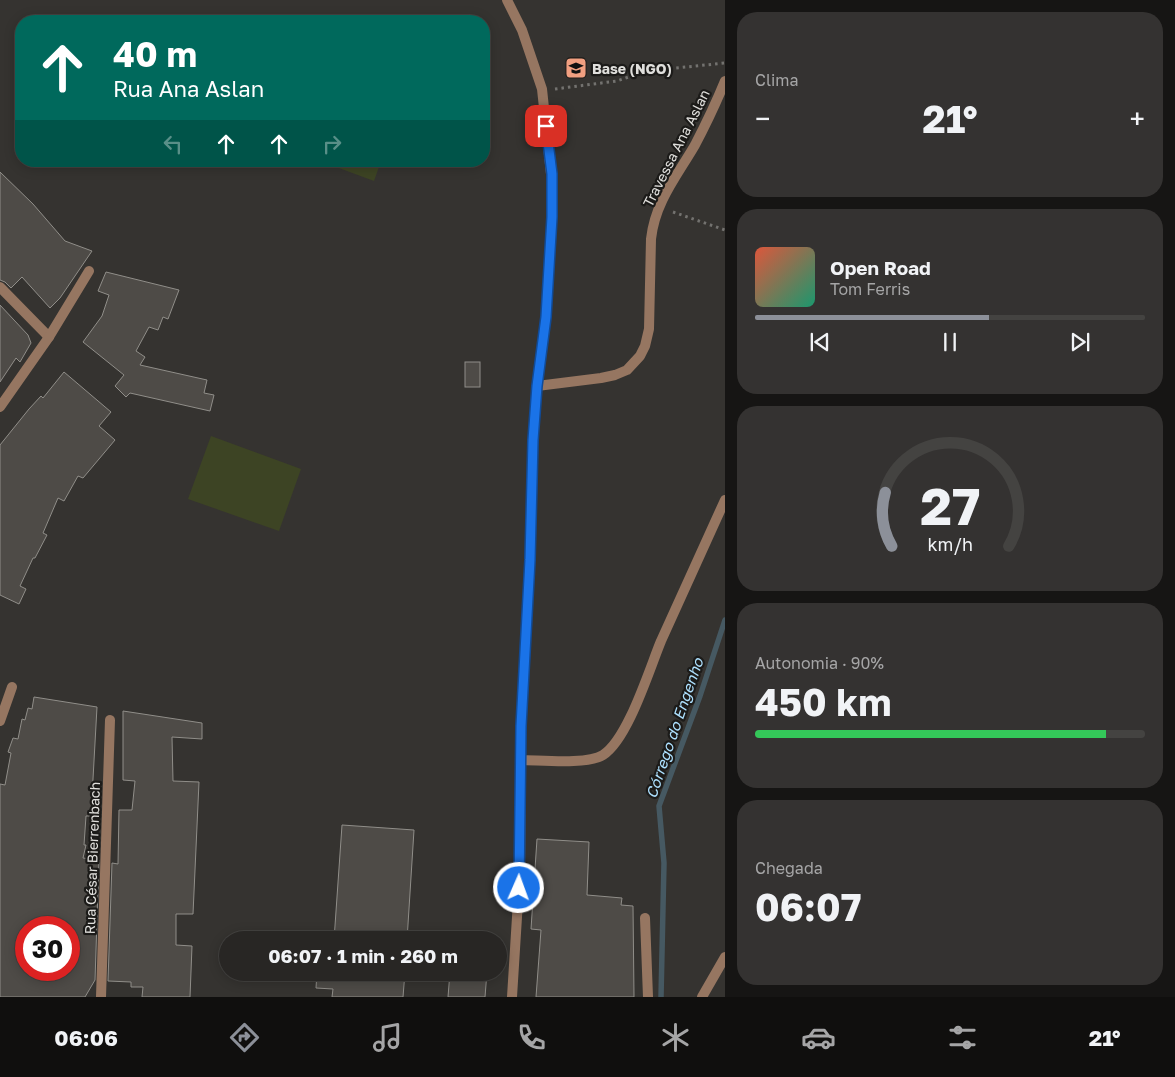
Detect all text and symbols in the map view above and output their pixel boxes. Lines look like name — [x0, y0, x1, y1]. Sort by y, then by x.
text: 40 m — [113, 33, 197, 75]
icon: ahead — [30, 35, 95, 100]
school or university icon: Base (NGO) — [564, 56, 588, 80]
place label: Base (NGO) — [592, 60, 672, 77]
text: Clima — [755, 70, 799, 90]
text: Rua Ana Aslan — [113, 75, 264, 102]
street label: Travessa Ana Aslan — [639, 86, 713, 210]
text: 21° — [923, 96, 978, 141]
text: − — [755, 102, 770, 135]
text: + — [1130, 102, 1145, 135]
pin — [525, 105, 567, 147]
icon: arrive — [532, 112, 560, 140]
icon: left — [159, 130, 187, 158]
icon: ahead — [212, 130, 240, 158]
icon: ahead — [265, 130, 293, 158]
icon: right — [318, 130, 346, 158]
text: Open Road — [830, 256, 931, 279]
text: Tom Ferris — [830, 279, 910, 299]
icon: previous — [806, 328, 834, 356]
icon: pause — [936, 328, 964, 356]
icon: next — [1066, 328, 1094, 356]
text: 27 — [920, 474, 980, 536]
text: km/h — [927, 533, 973, 555]
text: Autonomia · 90% — [755, 653, 884, 673]
water label: Córrego do Engenho — [642, 655, 708, 801]
text: 450 km — [755, 679, 891, 724]
street label: Rua César Bierrenbach — [81, 781, 103, 935]
text: Chegada — [755, 858, 823, 878]
position arrow — [492, 861, 544, 913]
text: 06:07 — [755, 884, 861, 929]
speed limit sign: 30 — [15, 916, 80, 981]
text: 06:07 · 1 min · 260 m — [268, 944, 458, 967]
icon: directions — [227, 1020, 262, 1055]
icon: music — [370, 1020, 405, 1055]
icon: phone — [514, 1020, 549, 1055]
icon: climate — [658, 1020, 693, 1055]
icon: car — [801, 1020, 836, 1055]
icon: filters — [945, 1020, 980, 1055]
text: 06:06 — [54, 1024, 118, 1051]
text: 21° — [1089, 1024, 1121, 1051]

